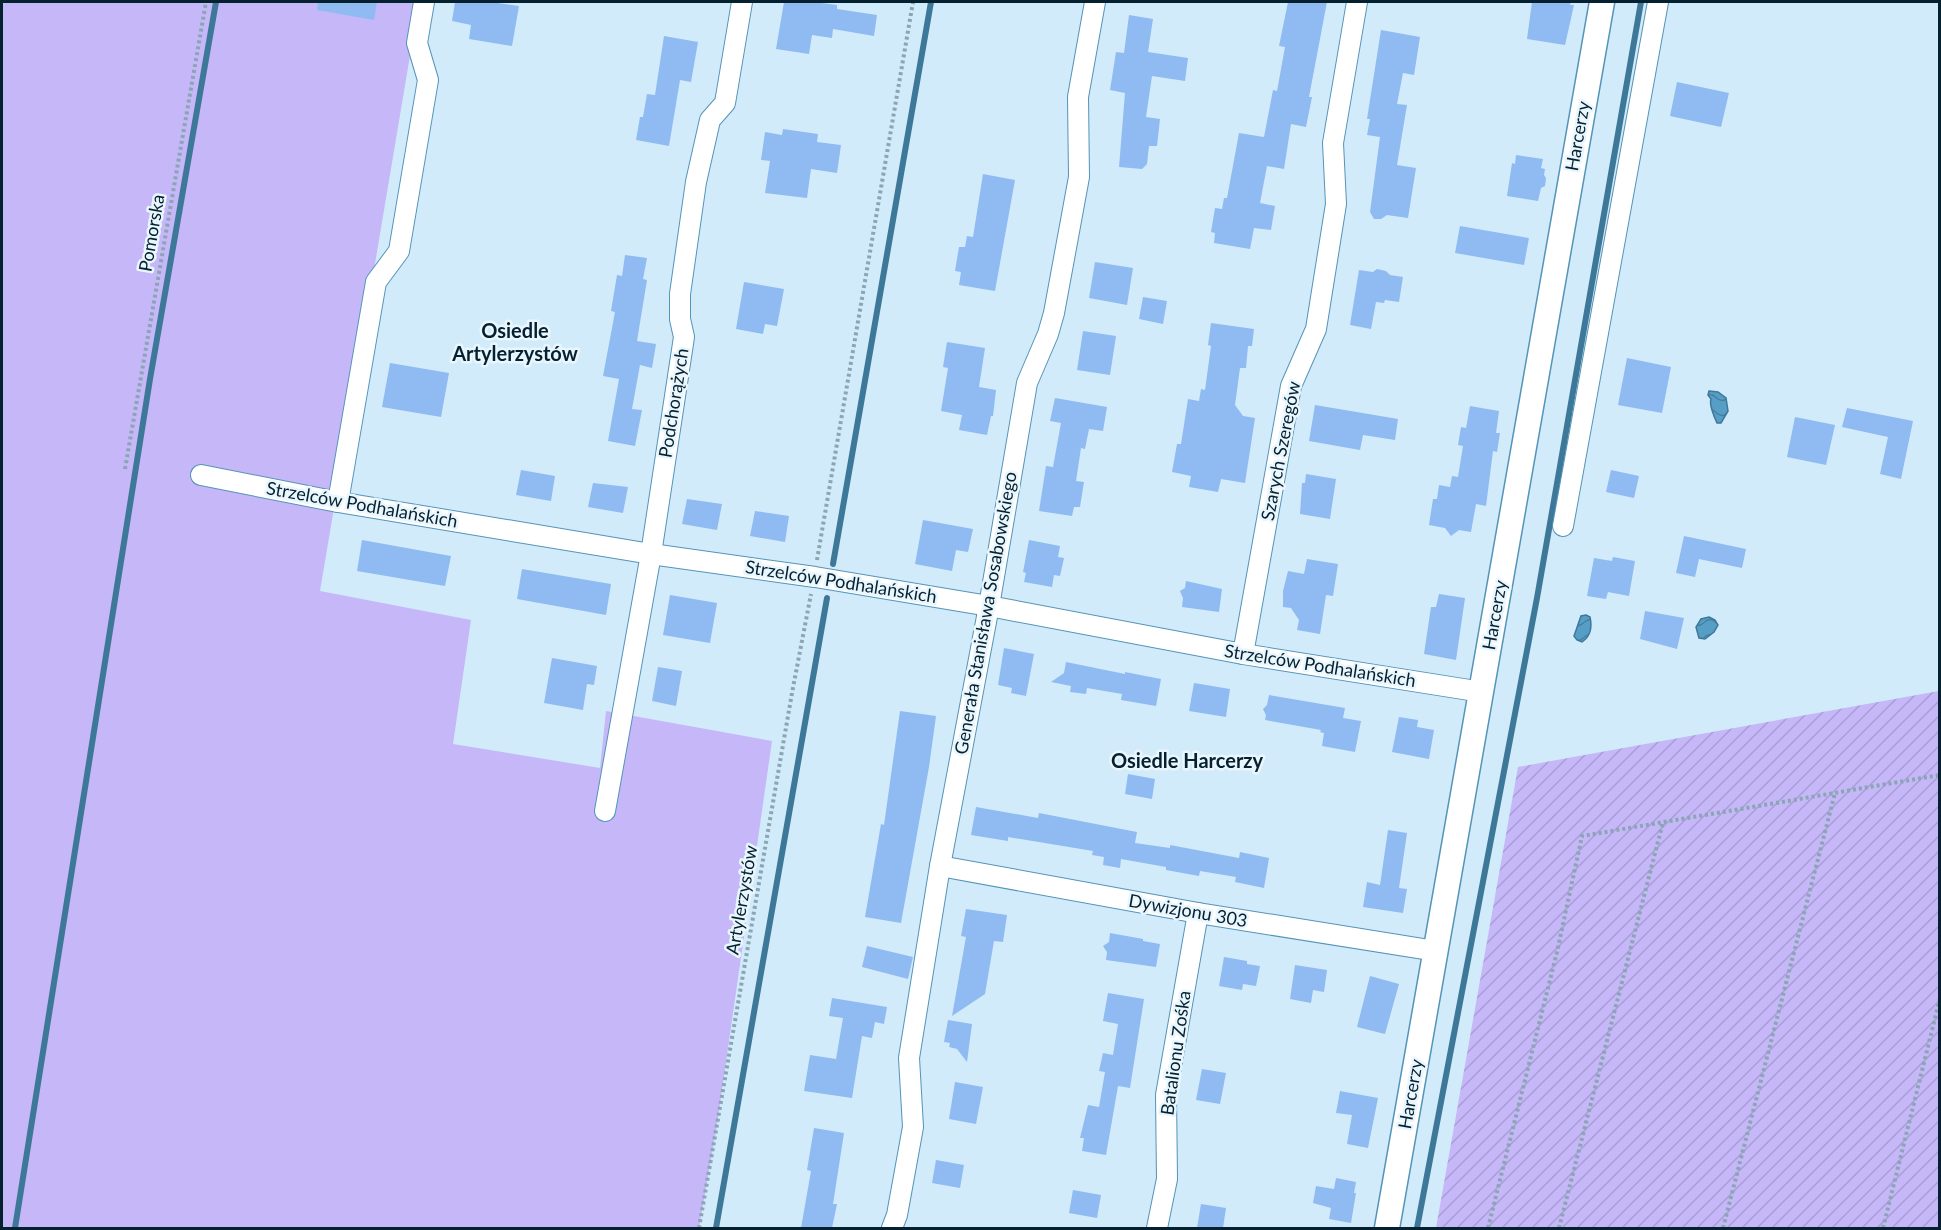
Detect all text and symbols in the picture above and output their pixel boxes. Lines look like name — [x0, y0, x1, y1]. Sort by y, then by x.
street label: Harcerzy — [1560, 98, 1594, 172]
street label: Pomorska — [133, 193, 169, 273]
district label: Osiedle Artylerzystów — [451, 318, 578, 365]
street label: Podchorążych — [653, 346, 693, 459]
street label: Szarych Szeregów — [1256, 379, 1304, 522]
street label: Generała Stanisława Sosabowskiego — [949, 470, 1021, 756]
street label: Strzelców Podhalańskich — [265, 476, 459, 532]
street label: Strzelców Podhalańskich — [744, 555, 939, 607]
street label: Harcerzy — [1477, 577, 1511, 651]
street label: Strzelców Podhalańskich — [1223, 639, 1418, 691]
district label: Osiedle Harcerzy — [1111, 748, 1264, 772]
street label: Artylerzystów — [721, 844, 761, 956]
street label: Dywizjonu 303 — [1127, 889, 1249, 931]
street label: Batalionu Zośka — [1155, 989, 1195, 1117]
street label: Harcerzy — [1393, 1056, 1427, 1130]

